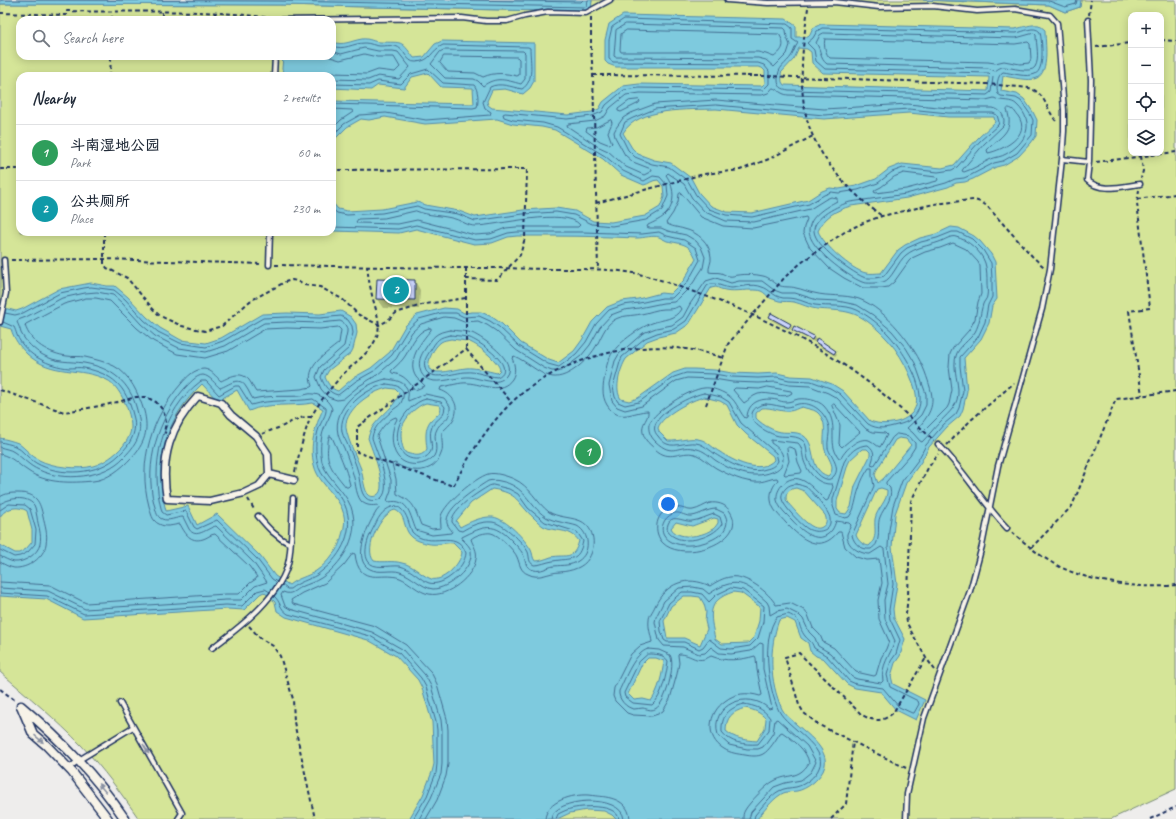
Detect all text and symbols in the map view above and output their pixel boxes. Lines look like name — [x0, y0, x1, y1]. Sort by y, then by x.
map controls — [1128, 12, 1164, 156]
button: + — [1128, 12, 1164, 48]
search box — [16, 16, 336, 60]
icon: search — [30, 27, 52, 49]
text: Search here — [62, 29, 123, 48]
button: − — [1128, 48, 1164, 84]
button: locate — [1128, 84, 1164, 120]
text: Nearby — [32, 88, 75, 109]
text: 2 results — [282, 90, 320, 106]
button: layers — [1128, 120, 1164, 156]
text: 斗南湿地公园 — [70, 136, 160, 155]
text: 1 — [42, 145, 48, 161]
text: 60 m — [298, 145, 320, 161]
text: Park — [70, 155, 91, 171]
text: 公共厕所 — [70, 192, 130, 211]
text: 2 — [42, 201, 48, 217]
text: 230 m — [292, 201, 320, 217]
text: Place — [70, 211, 93, 227]
pin: 2 — [383, 275, 409, 305]
pin: 1 — [575, 437, 601, 467]
your location — [658, 494, 678, 514]
one-way arrow — [34, 735, 45, 744]
one-way arrow — [143, 743, 149, 755]
one-way arrow — [98, 782, 107, 793]

